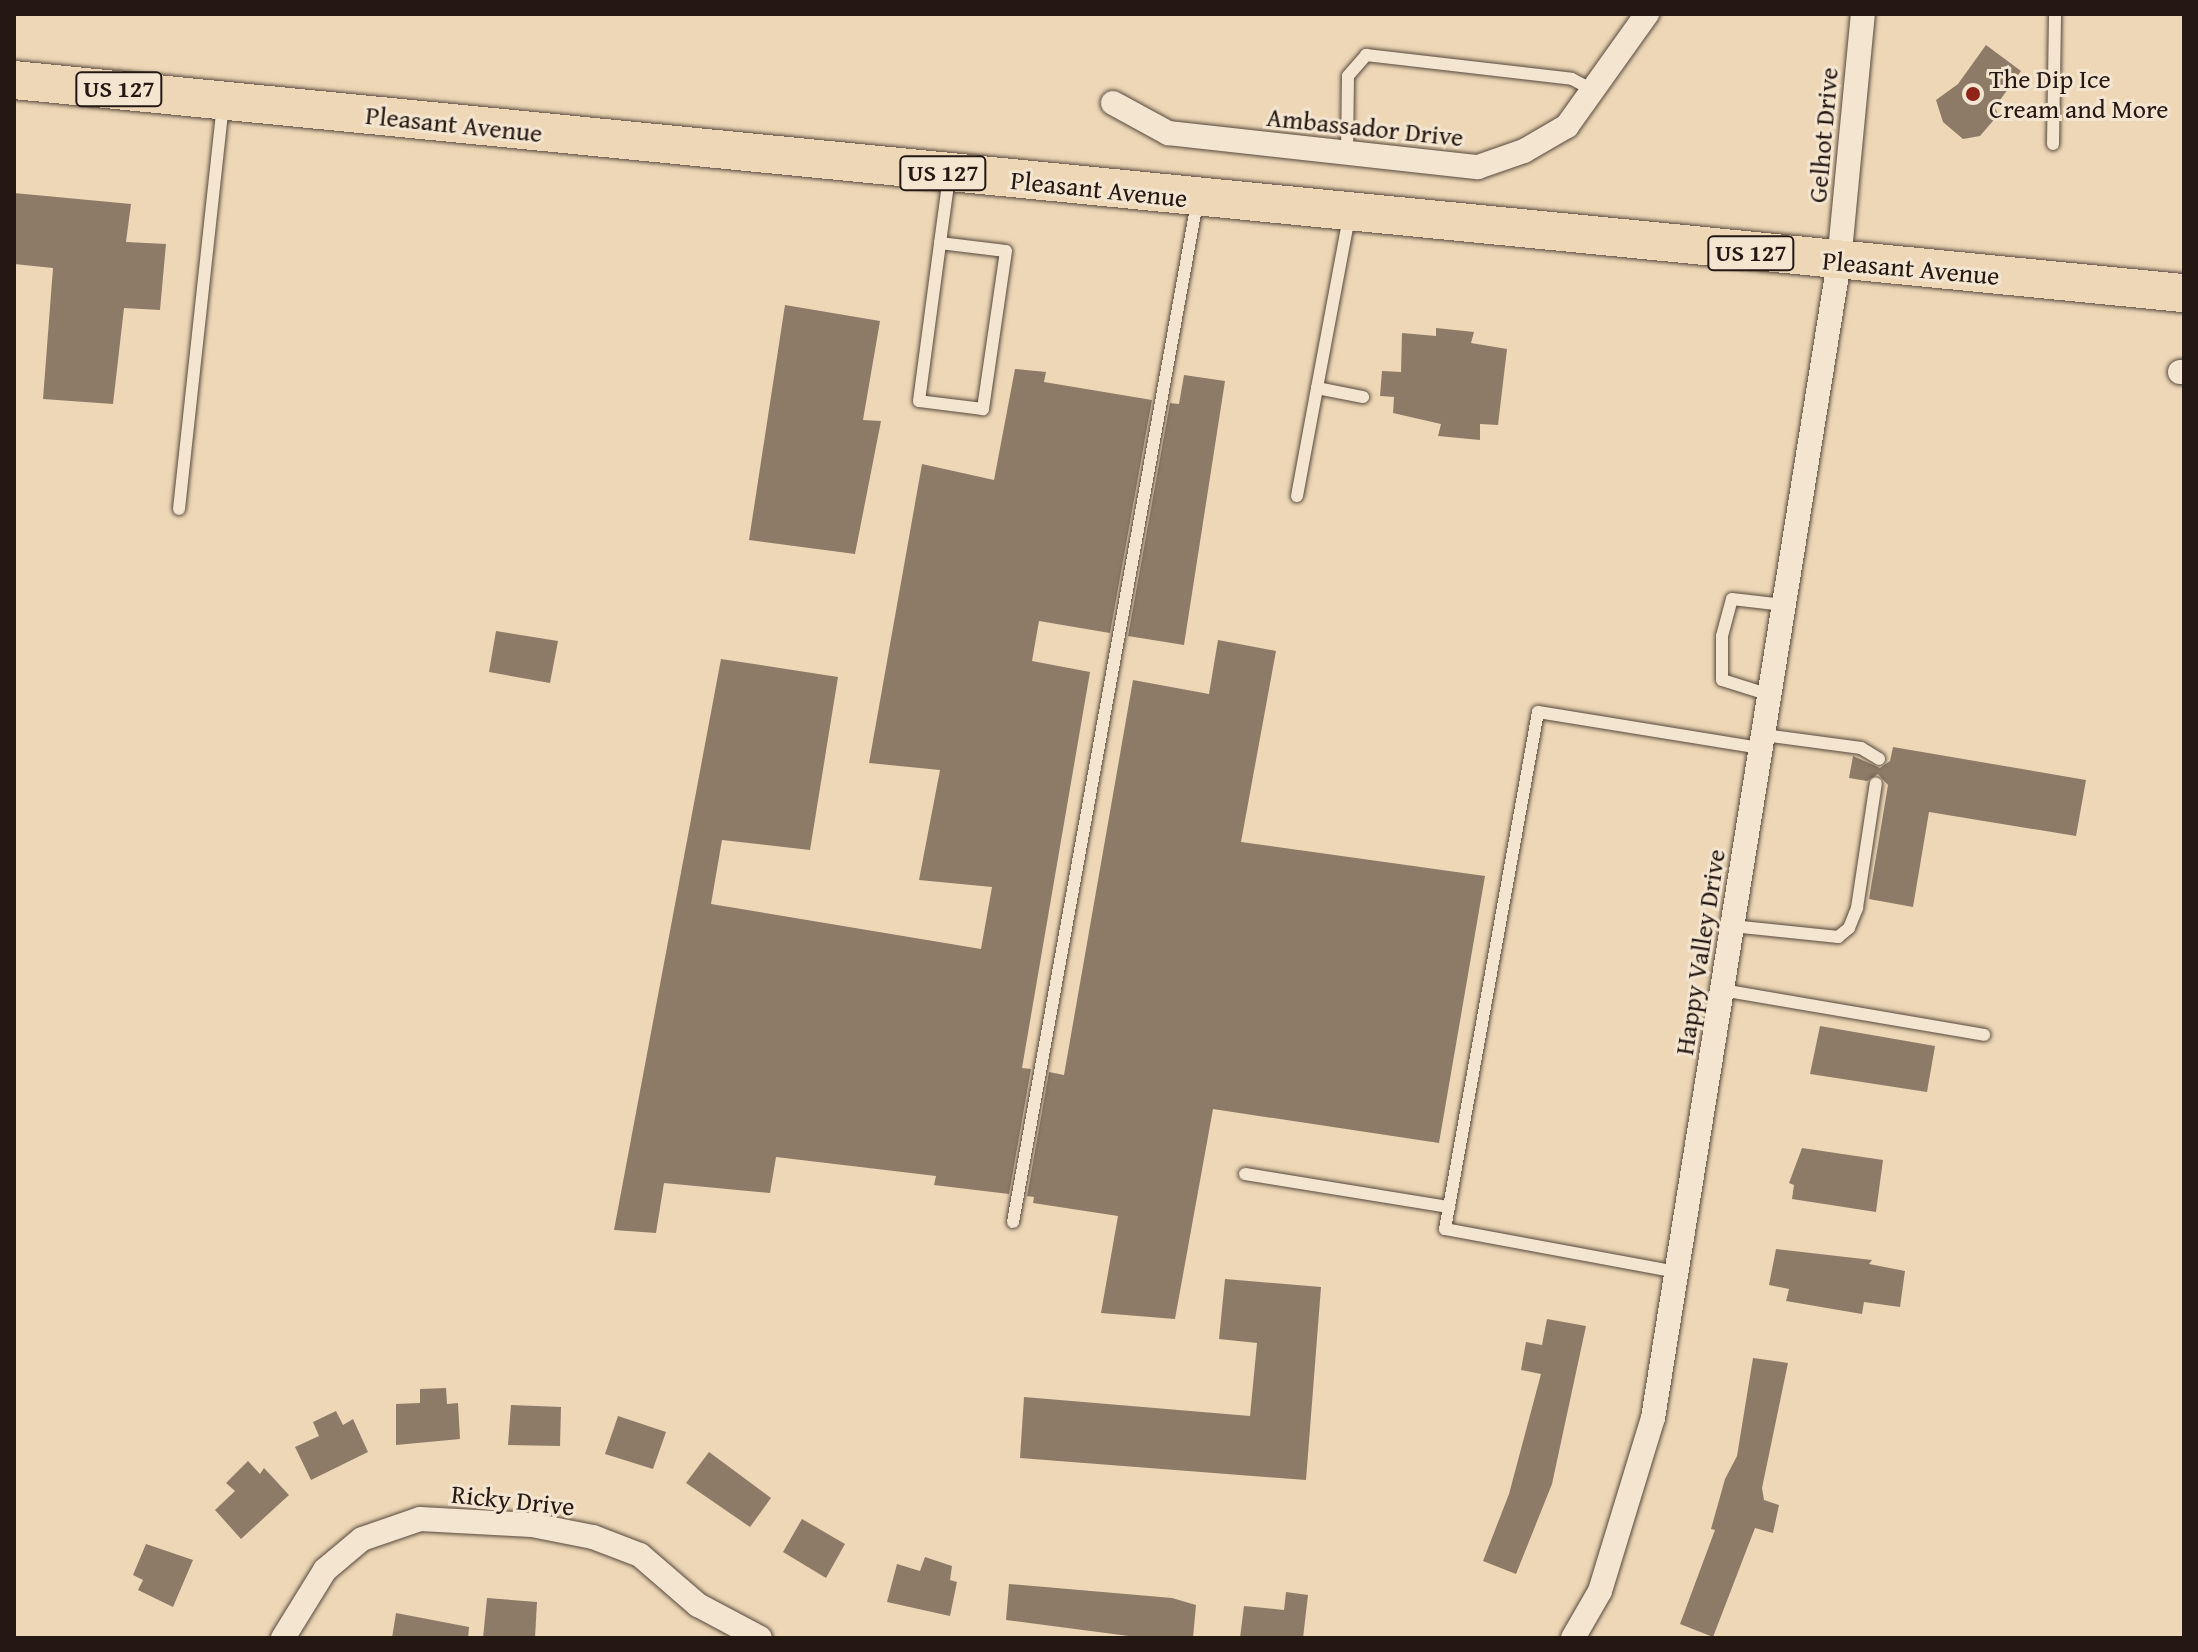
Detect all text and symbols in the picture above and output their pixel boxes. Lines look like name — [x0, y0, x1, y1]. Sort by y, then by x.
place label: The Dip Ice Cream and More — [1989, 63, 2168, 124]
street label: Gelhot Drive — [1802, 66, 1844, 204]
road number: US 127 — [75, 69, 163, 109]
marker: The Dip Ice Cream and More — [1964, 85, 1982, 103]
street label: Pleasant Avenue — [364, 99, 544, 149]
street label: Ambassador Drive — [1265, 101, 1465, 153]
road number: US 127 — [899, 153, 987, 193]
street label: Pleasant Avenue — [1009, 164, 1189, 214]
road number: US 127 — [1707, 233, 1795, 273]
street label: Pleasant Avenue — [1821, 245, 2001, 291]
street label: Happy Valley Drive — [1668, 847, 1732, 1057]
street label: Ricky Drive — [450, 1478, 576, 1522]

